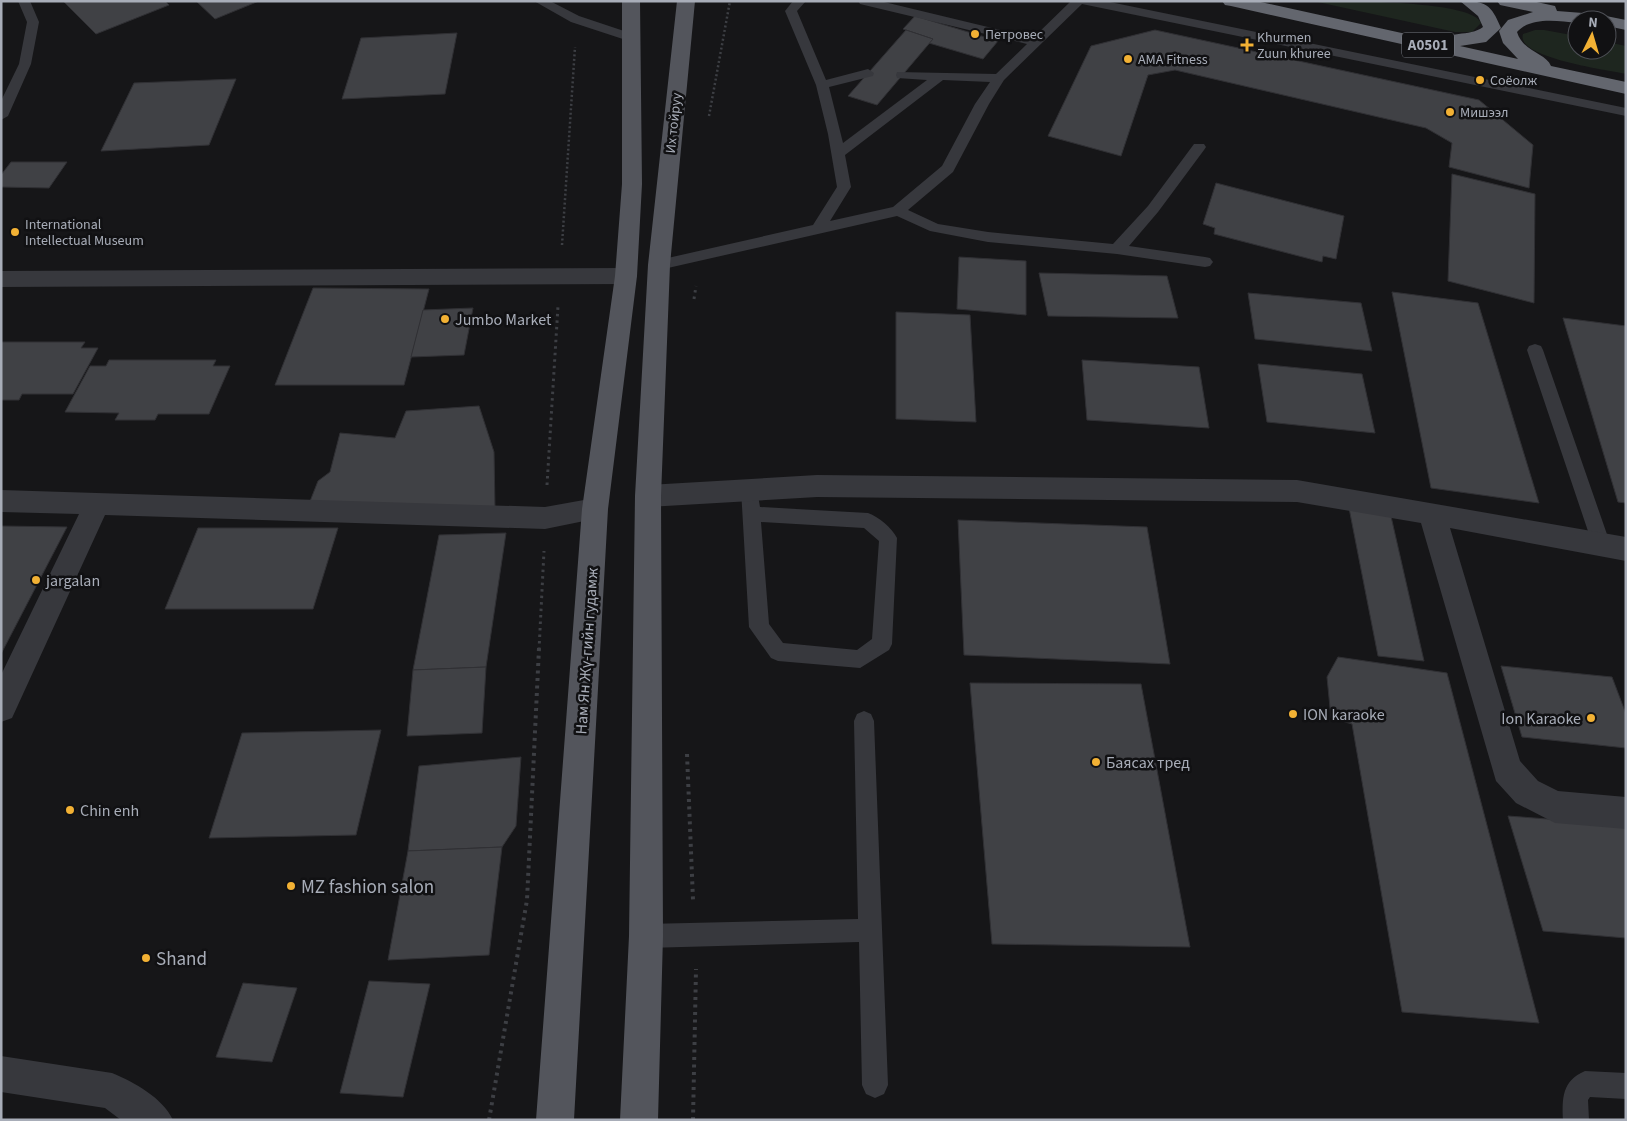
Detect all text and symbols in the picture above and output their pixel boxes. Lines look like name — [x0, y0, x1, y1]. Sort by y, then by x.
north arrow — [1567, 10, 1617, 60]
text: N — [1588, 13, 1599, 33]
place label: Петровес — [985, 25, 1044, 45]
marker: Петровес — [969, 28, 981, 40]
place label: Khurmen Zuun khuree — [1257, 28, 1331, 64]
road number: A0501 — [1402, 32, 1454, 58]
marker: Khurmen Zuun khuree — [1241, 39, 1253, 51]
place label: AMA Fitness — [1138, 50, 1208, 70]
marker: AMA Fitness — [1122, 53, 1134, 65]
place label: Соёолж — [1490, 71, 1538, 91]
marker: Соёолж — [1474, 74, 1486, 86]
street label: Их тойруу — [661, 91, 687, 154]
place label: Мишээл — [1460, 103, 1508, 123]
marker: Мишээл — [1444, 106, 1456, 118]
place label: International Intellectual Museum — [25, 215, 144, 251]
marker: International Intellectual Museum — [9, 226, 21, 238]
place label: Jumbo Market — [455, 309, 552, 331]
marker: Jumbo Market — [439, 313, 451, 325]
street label: Нам Ян Жү-гийн гудамж — [570, 567, 604, 735]
place label: jargalan — [45, 570, 100, 592]
marker: jargalan — [30, 574, 42, 586]
place label: ION karaoke — [1303, 704, 1385, 726]
marker: ION karaoke — [1287, 708, 1299, 720]
place label: Ion Karaoke — [1501, 708, 1581, 730]
marker: Ion Karaoke — [1585, 712, 1597, 724]
place label: Баясах тред — [1106, 752, 1190, 774]
marker: Баясах тред — [1090, 756, 1102, 768]
place label: Chin enh — [80, 800, 139, 822]
marker: Chin enh — [64, 804, 76, 816]
place label: MZ fashion salon — [301, 874, 434, 901]
marker: MZ fashion salon — [285, 880, 297, 892]
place label: Shand — [156, 946, 207, 973]
marker: Shand — [140, 952, 152, 964]

